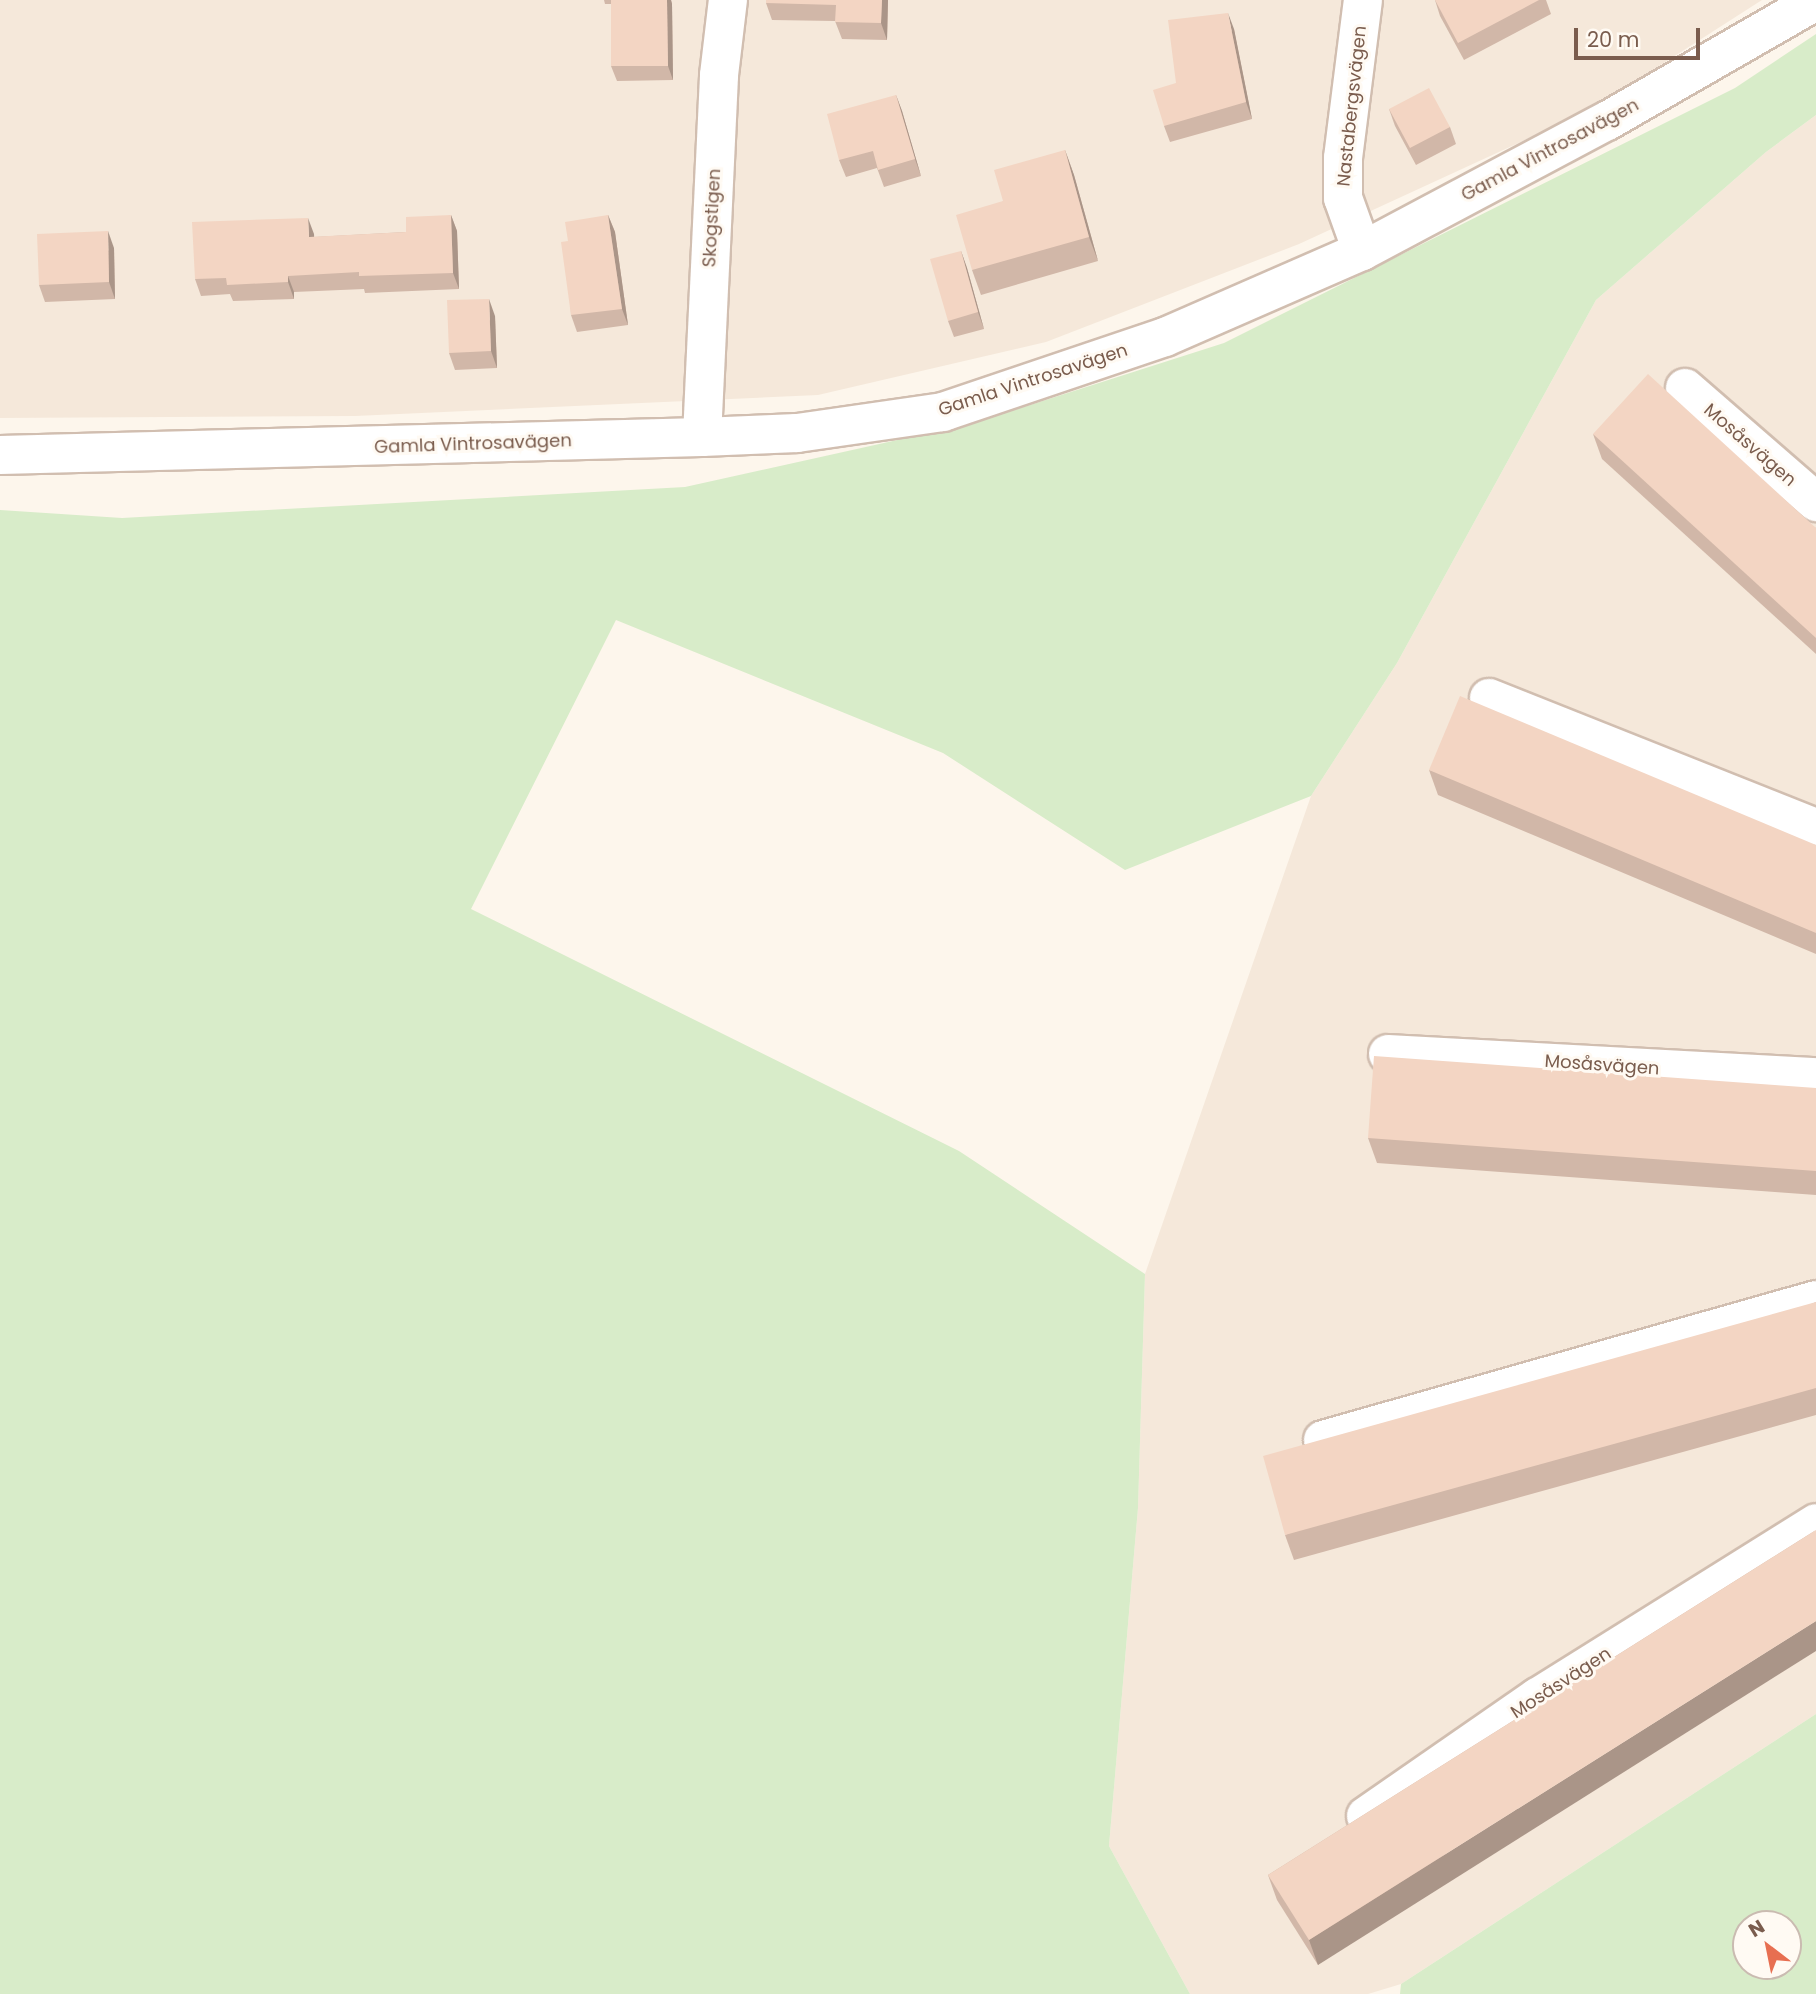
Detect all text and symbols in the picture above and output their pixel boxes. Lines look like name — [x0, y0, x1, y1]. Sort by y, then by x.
scale bar — [1578, 14, 1704, 58]
street label: Nastabergsvägen — [1333, 24, 1371, 188]
text: 20 m — [1587, 25, 1640, 54]
street label: Gamla Vintrosavägen — [1458, 94, 1642, 206]
street label: Skogstigen — [699, 168, 725, 268]
street label: Gamla Vintrosavägen — [936, 339, 1130, 421]
street label: Mosåsvägen — [1699, 399, 1801, 491]
street label: Gamla Vintrosavägen — [374, 430, 572, 458]
street label: Mosåsvägen — [1544, 1050, 1660, 1080]
street label: Mosåsvägen — [1507, 1643, 1615, 1723]
north arrow — [1732, 1910, 1802, 1980]
text: N — [1743, 1913, 1770, 1944]

